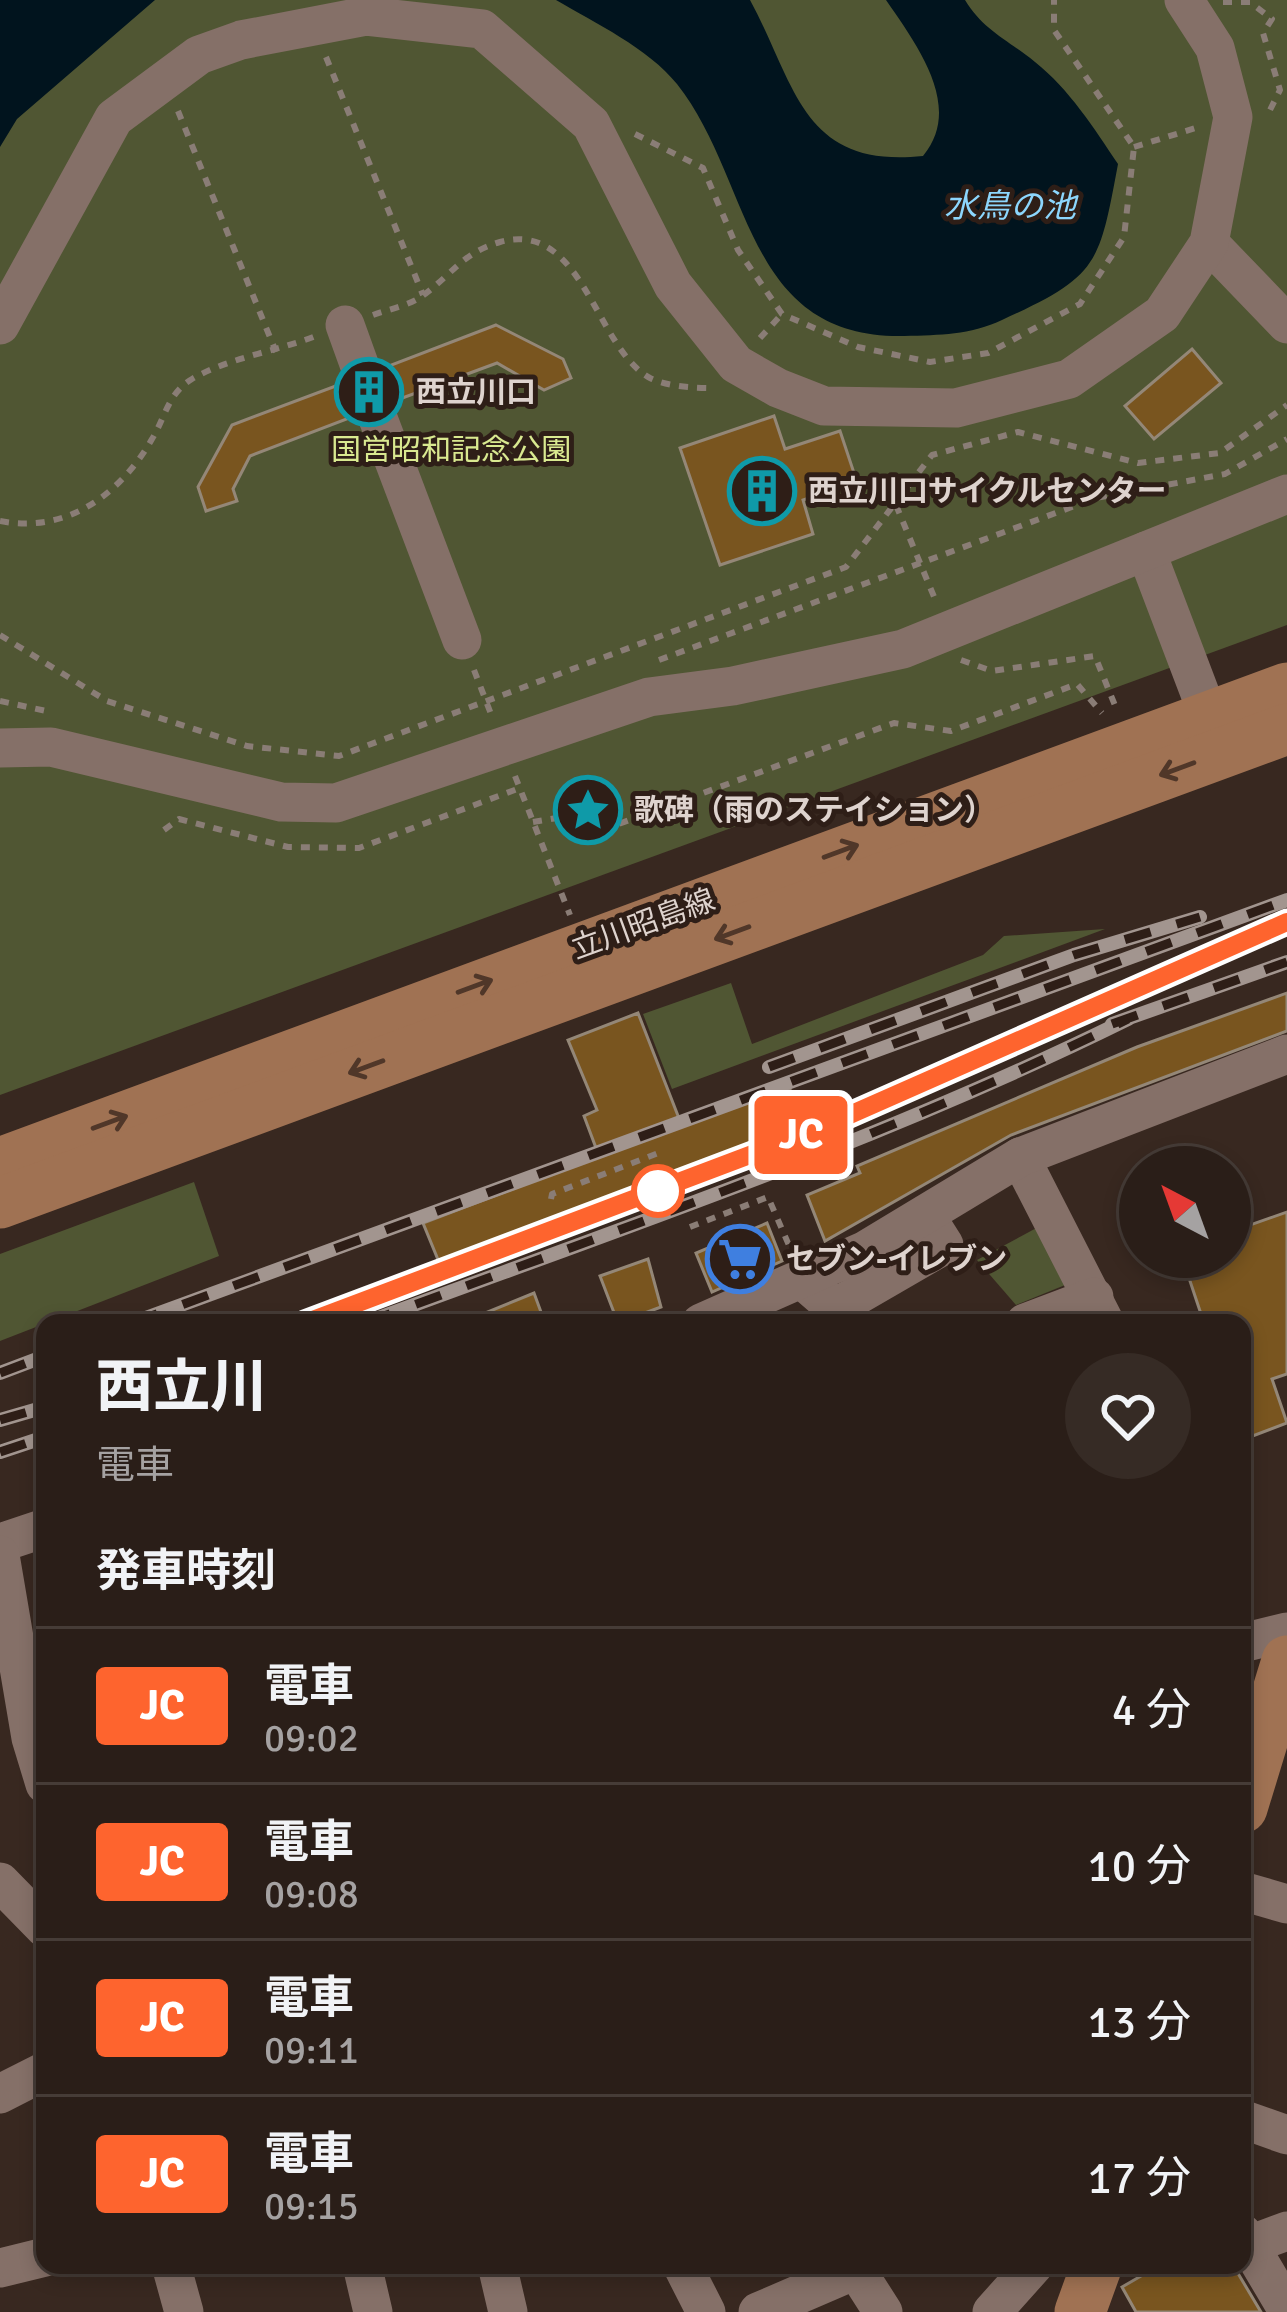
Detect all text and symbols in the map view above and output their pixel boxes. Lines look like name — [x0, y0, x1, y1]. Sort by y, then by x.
water label: 水鳥の池 — [944, 186, 1079, 227]
building icon: 西立川口 — [334, 357, 404, 427]
place label: 西立川口 — [416, 374, 536, 411]
park label: 国営昭和記念公園 — [331, 432, 571, 469]
building icon: 西立川口サイクルセンター — [727, 456, 797, 526]
place label: 西立川口サイクルセンター — [808, 473, 1167, 510]
one-way arrow — [1159, 760, 1196, 781]
place icon: 歌碑（雨のステイション） — [553, 775, 623, 845]
place label: 歌碑（雨のステイション） — [634, 792, 994, 829]
one-way arrow — [822, 839, 859, 860]
street label: 立川昭島線 — [566, 881, 720, 968]
one-way arrow — [715, 923, 752, 945]
one-way arrow — [456, 974, 493, 995]
one-way arrow — [348, 1058, 385, 1079]
line badge: JC — [747, 1096, 855, 1174]
text: JC — [778, 1109, 824, 1160]
one-way arrow — [90, 1110, 127, 1131]
north arrow — [1119, 1146, 1251, 1278]
map controls — [1119, 1146, 1251, 1278]
unlabelled marker — [633, 1166, 683, 1216]
supermarket icon: セブン-イレブン — [705, 1224, 775, 1294]
place label: セブン-イレブン — [786, 1241, 1007, 1278]
text: 西立川 — [96, 1352, 267, 1423]
button: heart — [1065, 1353, 1191, 1479]
text: 電車 — [96, 1441, 174, 1489]
text: 発車時刻 — [96, 1544, 276, 1599]
text: 電車 — [264, 1659, 354, 1714]
text: JC — [139, 1680, 185, 1731]
text: 4 分 — [1112, 1683, 1191, 1738]
text: 09:02 — [264, 1714, 359, 1762]
text: 電車 — [264, 1815, 354, 1870]
text: JC — [139, 1836, 185, 1887]
text: 10 分 — [1087, 1839, 1191, 1894]
text: 09:08 — [264, 1870, 359, 1918]
text: 電車 — [264, 1971, 354, 2026]
text: JC — [139, 1992, 185, 2043]
text: 13 分 — [1087, 1995, 1191, 2050]
text: 09:11 — [264, 2026, 359, 2074]
text: 電車 — [264, 2127, 354, 2182]
text: JC — [139, 2148, 185, 2199]
text: 17 分 — [1087, 2151, 1191, 2206]
text: 09:15 — [264, 2182, 359, 2230]

